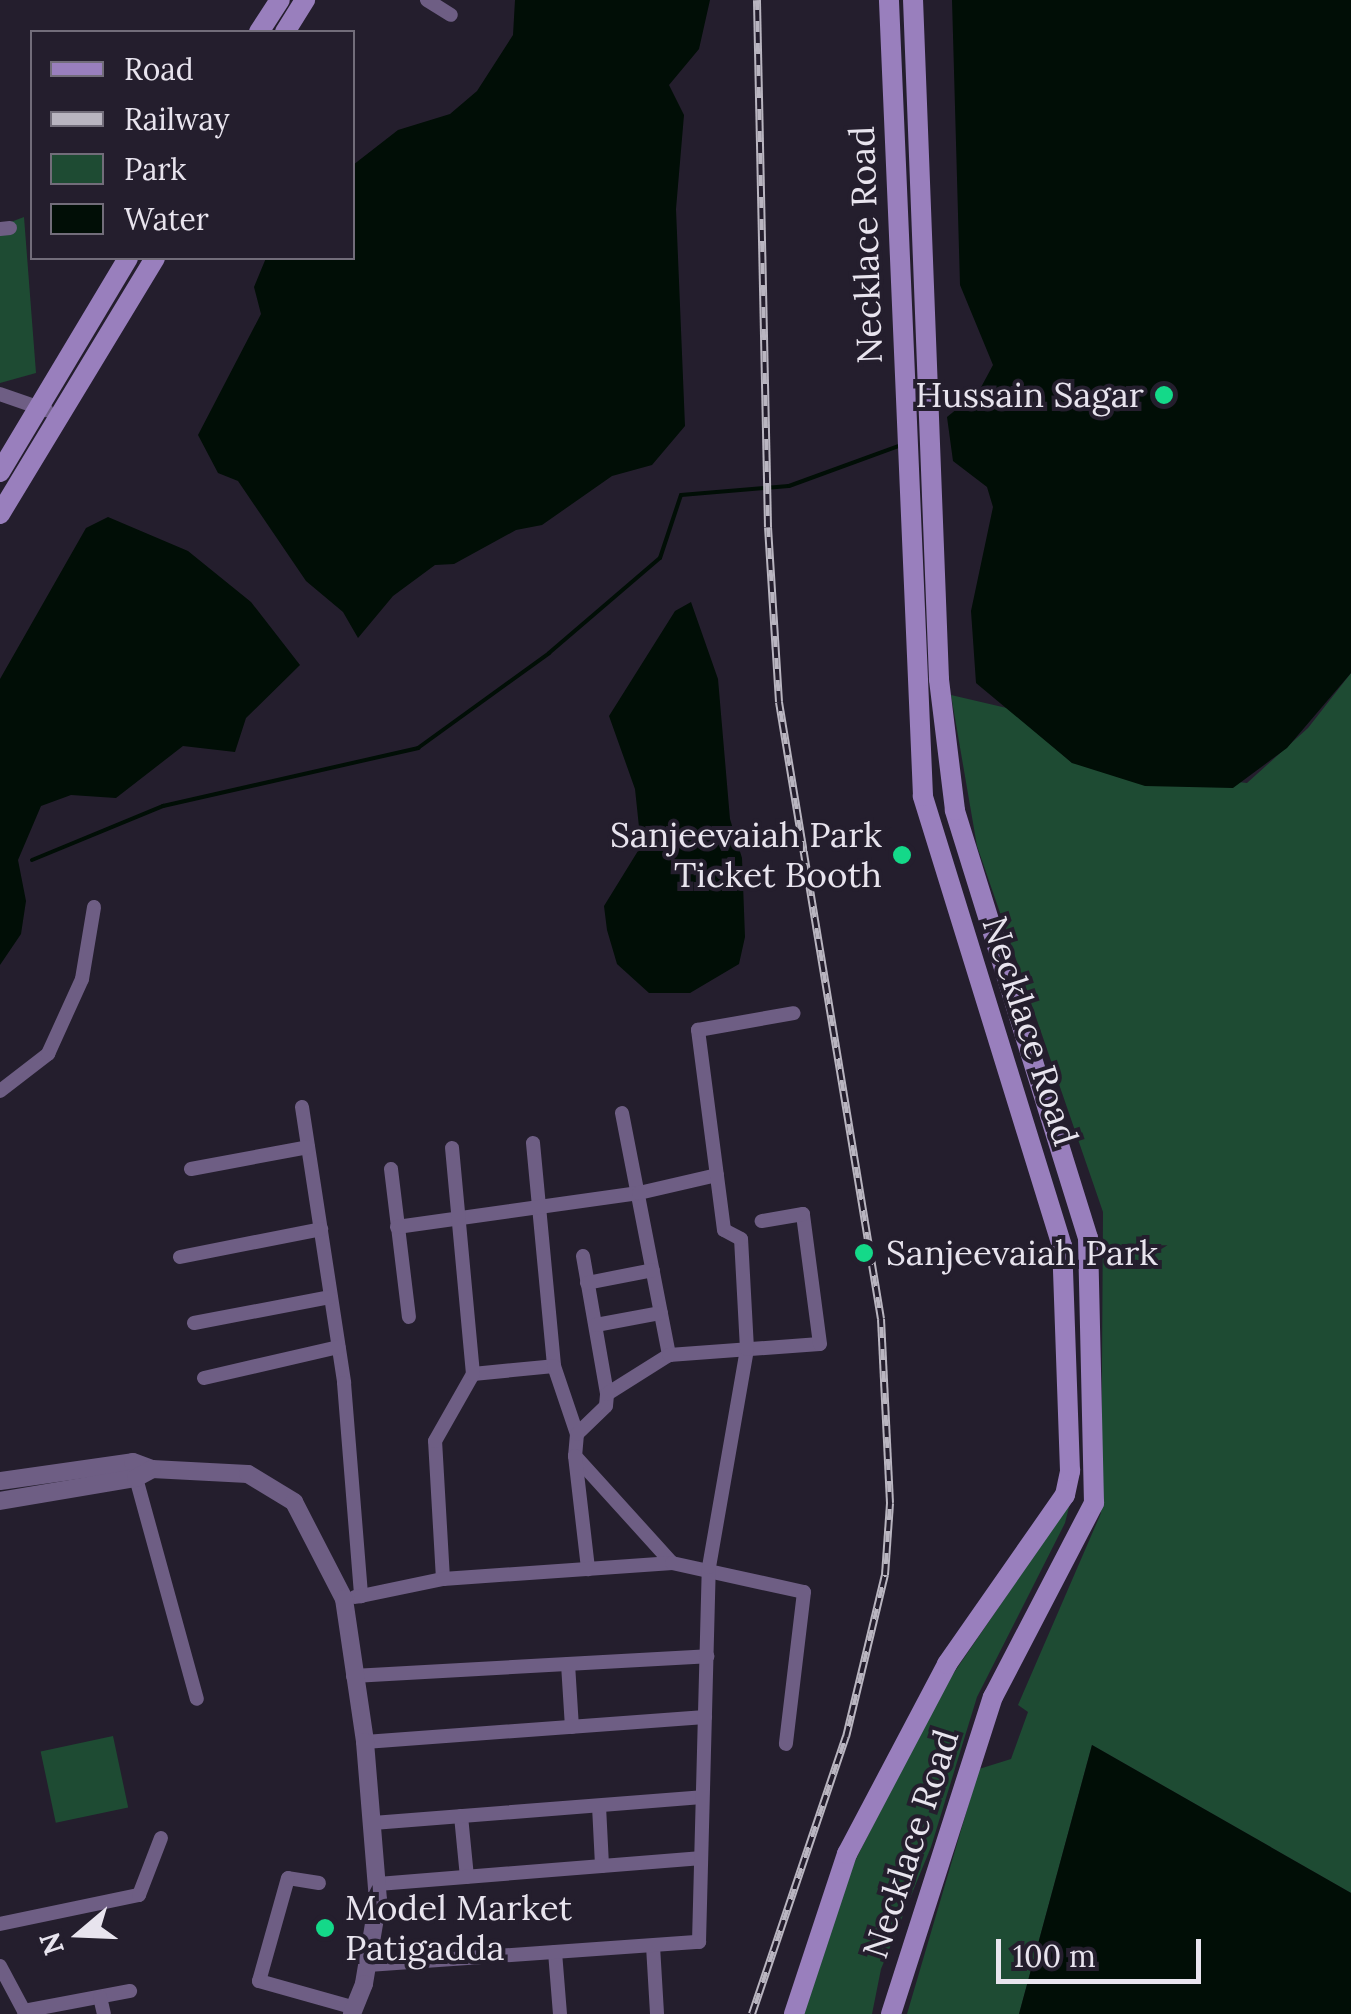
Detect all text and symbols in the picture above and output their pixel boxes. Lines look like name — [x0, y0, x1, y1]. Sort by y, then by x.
legend — [30, 30, 355, 260]
text: Road — [124, 50, 194, 88]
text: Railway — [124, 100, 230, 138]
street label: Necklace Road — [841, 125, 891, 365]
text: Park — [124, 150, 186, 188]
text: Water — [124, 200, 209, 238]
place label: Hussain Sagar — [915, 374, 1144, 416]
marker: Hussain Sagar — [1153, 384, 1175, 406]
place label: Sanjeevaiah Park Ticket Booth — [610, 814, 882, 896]
marker: Sanjeevaiah Park Ticket Booth — [891, 844, 913, 866]
street label: Necklace Road — [973, 911, 1087, 1151]
place label: Sanjeevaiah Park — [886, 1232, 1158, 1274]
marker: Sanjeevaiah Park — [851, 1240, 877, 1266]
street label: Necklace Road — [854, 1724, 968, 1964]
north arrow — [30, 1884, 130, 1984]
place label: Model Market Patigadda — [345, 1887, 572, 1969]
marker: Model Market Patigadda — [314, 1917, 336, 1939]
scale bar — [1001, 1919, 1206, 1981]
text: N — [31, 1928, 72, 1960]
text: 100 m — [1013, 1937, 1096, 1975]

